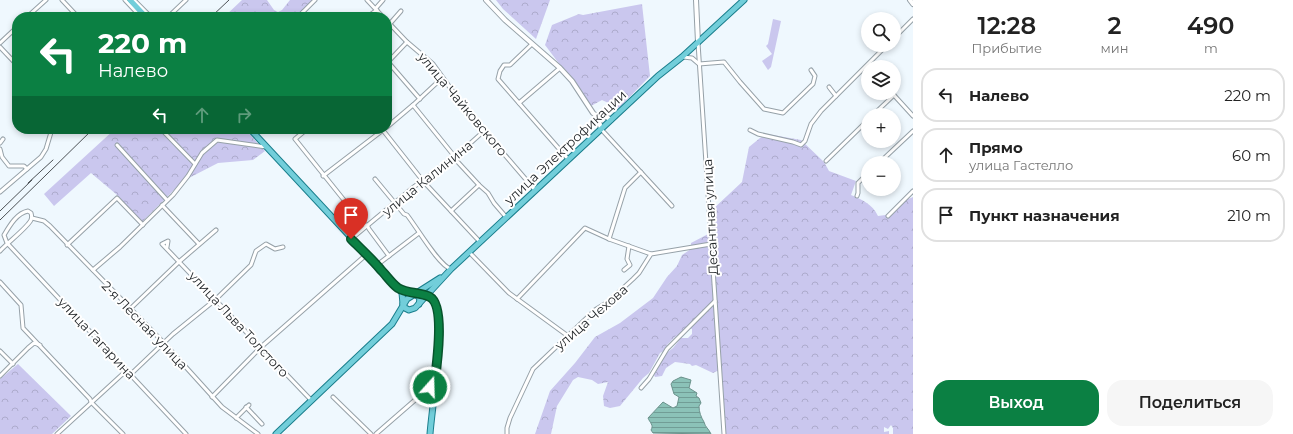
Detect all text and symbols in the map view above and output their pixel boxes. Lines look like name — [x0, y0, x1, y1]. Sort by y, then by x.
text: 12:28 — [977, 11, 1036, 40]
text: 2 — [1108, 11, 1122, 40]
text: 490 — [1187, 11, 1234, 40]
map controls — [861, 12, 901, 196]
button: search — [861, 12, 901, 52]
text: 220 m — [98, 26, 187, 60]
icon: left — [32, 28, 84, 80]
text: Прибытие — [972, 40, 1042, 56]
text: мин — [1101, 40, 1129, 56]
text: m — [1204, 40, 1218, 56]
street label: улица Чайковского — [414, 48, 511, 159]
text: Налево — [98, 60, 168, 82]
button: layers — [861, 60, 901, 100]
icon: left — [935, 84, 957, 106]
street label: улица Электрофикации — [500, 86, 629, 208]
text: Налево — [969, 86, 1029, 105]
text: 220 m — [1224, 86, 1271, 105]
icon: left — [149, 104, 171, 126]
icon: ahead — [191, 104, 213, 126]
icon: right — [233, 104, 255, 126]
button: + — [861, 108, 901, 148]
street label: улица Калинина — [378, 137, 475, 220]
text: Прямо — [969, 138, 1023, 157]
icon: ahead — [935, 144, 957, 166]
text: 60 m — [1232, 146, 1271, 165]
button: − — [861, 156, 901, 196]
text: улица Гастелло — [969, 157, 1073, 173]
street label: Десантная улица — [699, 159, 721, 275]
pin — [334, 198, 368, 239]
icon: arrive — [340, 204, 362, 226]
icon: arrive — [935, 204, 957, 226]
text: Пункт назначения — [969, 206, 1120, 225]
text: 210 m — [1227, 206, 1271, 225]
street label: улица Льва Толстого — [185, 267, 292, 380]
street label: 2-я Лесная улица — [99, 277, 191, 373]
street label: улица Чехова — [550, 281, 631, 354]
street label: улица Гагарина — [54, 293, 139, 382]
position arrow — [409, 366, 451, 408]
button: Выход — [933, 380, 1099, 426]
button: Поделиться — [1107, 380, 1273, 426]

